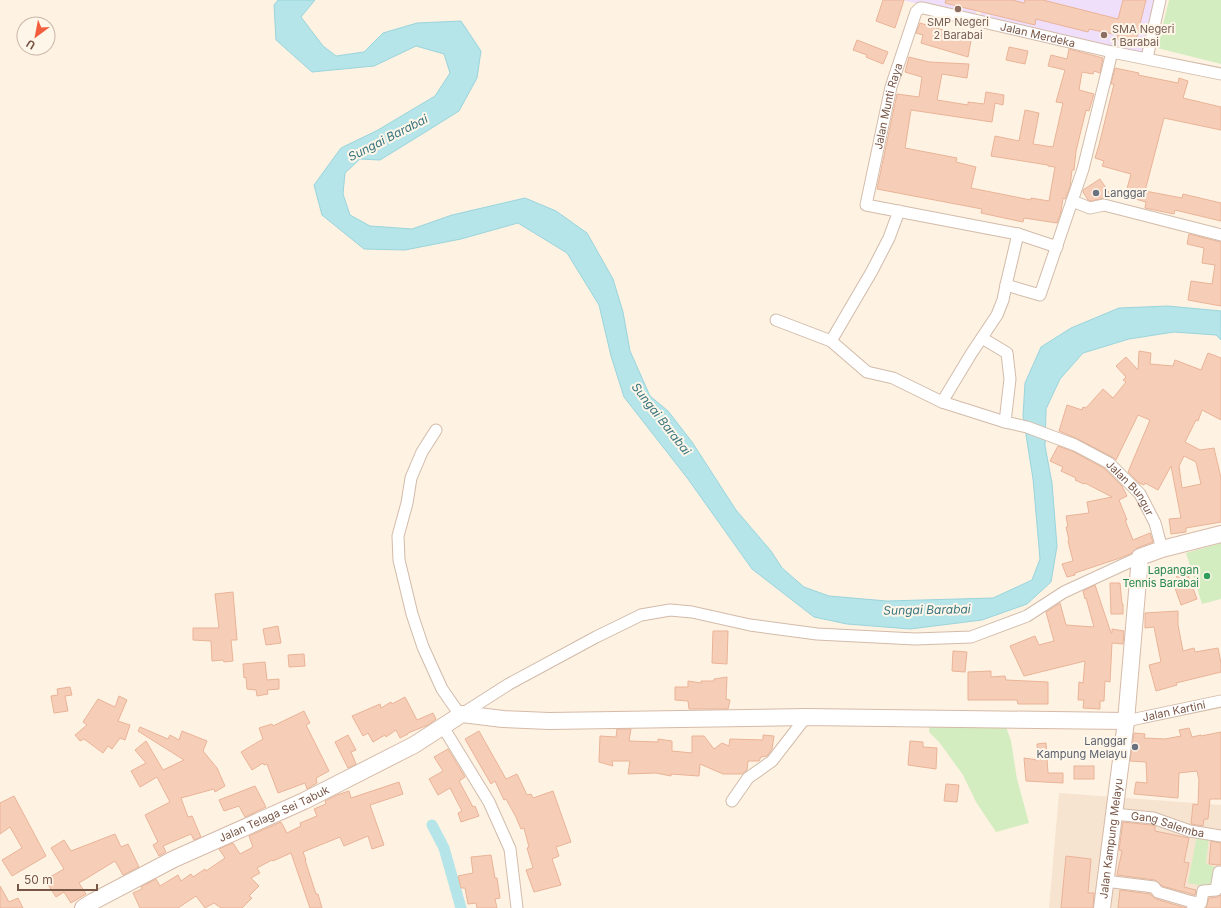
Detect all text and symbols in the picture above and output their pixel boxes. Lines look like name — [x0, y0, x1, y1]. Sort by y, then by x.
marker: SMP Negeri 2 Barabai — [953, 4, 963, 14]
place label: SMP Negeri 2 Barabai — [927, 15, 989, 42]
north arrow — [16, 16, 56, 56]
street label: Jalan Merdeka — [999, 19, 1077, 50]
place label: SMA Negeri 1 Barabai — [1112, 22, 1175, 49]
marker: SMA Negeri 1 Barabai — [1099, 30, 1109, 40]
text: U — [24, 36, 38, 53]
street label: Jalan Munti Raya — [871, 61, 906, 151]
water label: Sungai Barabai — [345, 111, 431, 164]
place label: Langgar — [1104, 186, 1147, 200]
marker: Langgar — [1091, 188, 1101, 198]
water label: Sungai Barabai — [629, 380, 695, 459]
street label: Jalan Bungur — [1103, 457, 1157, 518]
place label: Lapangan Tennis Barabai — [1122, 563, 1199, 590]
marker: Lapangan Tennis Barabai — [1202, 571, 1212, 581]
water label: Sungai Barabai — [883, 601, 972, 618]
street label: Jalan Kartini — [1141, 697, 1207, 724]
place label: Langgar Kampung Melayu — [1037, 734, 1127, 761]
marker: Langgar Kampung Melayu — [1130, 742, 1140, 752]
street label: Jalan Kampung Melayu — [1096, 777, 1126, 900]
street label: Jalan Telaga Sei Tabuk — [217, 783, 331, 845]
street label: Gang Salemba — [1130, 809, 1205, 840]
scale bar — [18, 866, 97, 892]
text: 50 m — [24, 872, 53, 887]

